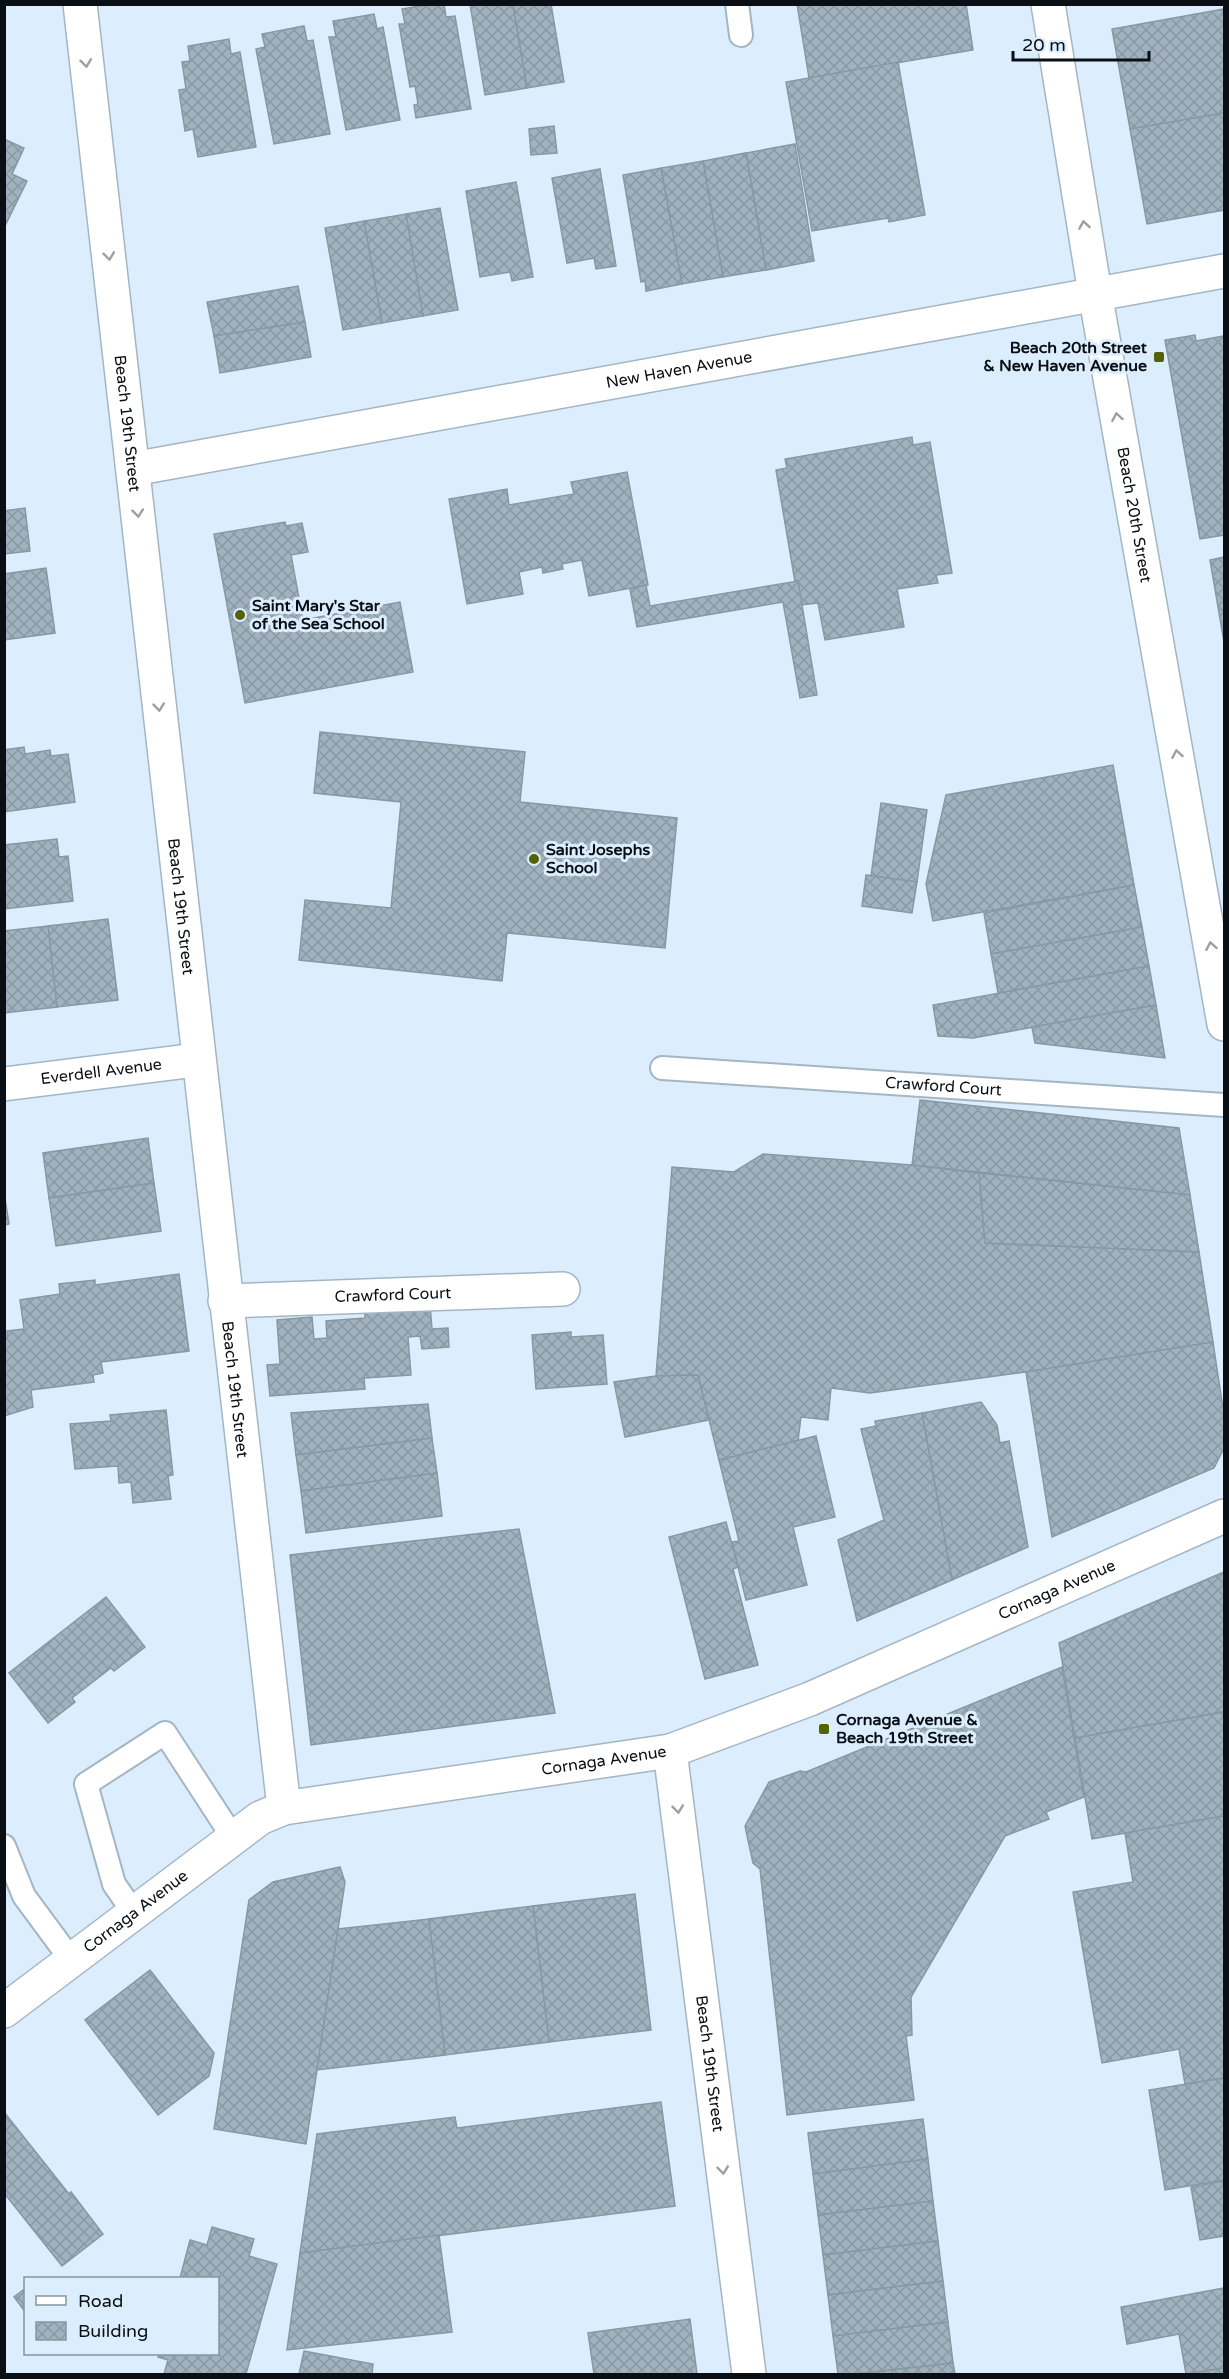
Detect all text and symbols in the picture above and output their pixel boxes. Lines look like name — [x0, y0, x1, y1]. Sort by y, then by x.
scale bar — [1013, 24, 1150, 62]
text: 20 m — [1022, 34, 1066, 56]
one-way arrow — [80, 58, 92, 67]
one-way arrow — [1079, 221, 1091, 230]
one-way arrow — [102, 252, 115, 261]
place label: Beach 20th Street & New Haven Avenue — [983, 338, 1148, 376]
street label: New Haven Avenue — [604, 347, 754, 393]
marker: Beach 20th Street & New Haven Avenue — [1152, 350, 1166, 364]
street label: Beach 19th Street — [110, 354, 145, 493]
one-way arrow — [1111, 413, 1124, 423]
street label: Beach 20th Street — [1112, 445, 1156, 584]
one-way arrow — [131, 508, 144, 517]
place label: Saint Mary's Star of the Sea School — [252, 596, 385, 634]
marker: Saint Mary's Star of the Sea School — [233, 608, 247, 622]
one-way arrow — [152, 702, 165, 711]
one-way arrow — [1171, 749, 1184, 759]
street label: Beach 19th Street — [163, 837, 198, 976]
place label: Saint Josephs School — [546, 840, 650, 878]
marker: Saint Josephs School — [527, 852, 541, 866]
one-way arrow — [1205, 941, 1218, 951]
street label: Everdell Avenue — [40, 1054, 163, 1089]
street label: Crawford Court — [884, 1073, 1002, 1100]
street label: Crawford Court — [334, 1283, 452, 1307]
street label: Beach 19th Street — [217, 1320, 252, 1459]
street label: Cornaga Avenue — [995, 1555, 1119, 1625]
place label: Cornaga Avenue & Beach 19th Street — [836, 1710, 978, 1748]
marker: Cornaga Avenue & Beach 19th Street — [817, 1722, 831, 1736]
street label: Cornaga Avenue — [540, 1742, 668, 1780]
one-way arrow — [671, 1805, 684, 1814]
street label: Cornaga Avenue — [79, 1866, 192, 1958]
street label: Beach 19th Street — [691, 1994, 728, 2133]
one-way arrow — [716, 2165, 729, 2174]
legend — [24, 2277, 219, 2355]
text: Road — [78, 2290, 123, 2312]
text: Building — [78, 2320, 148, 2342]

